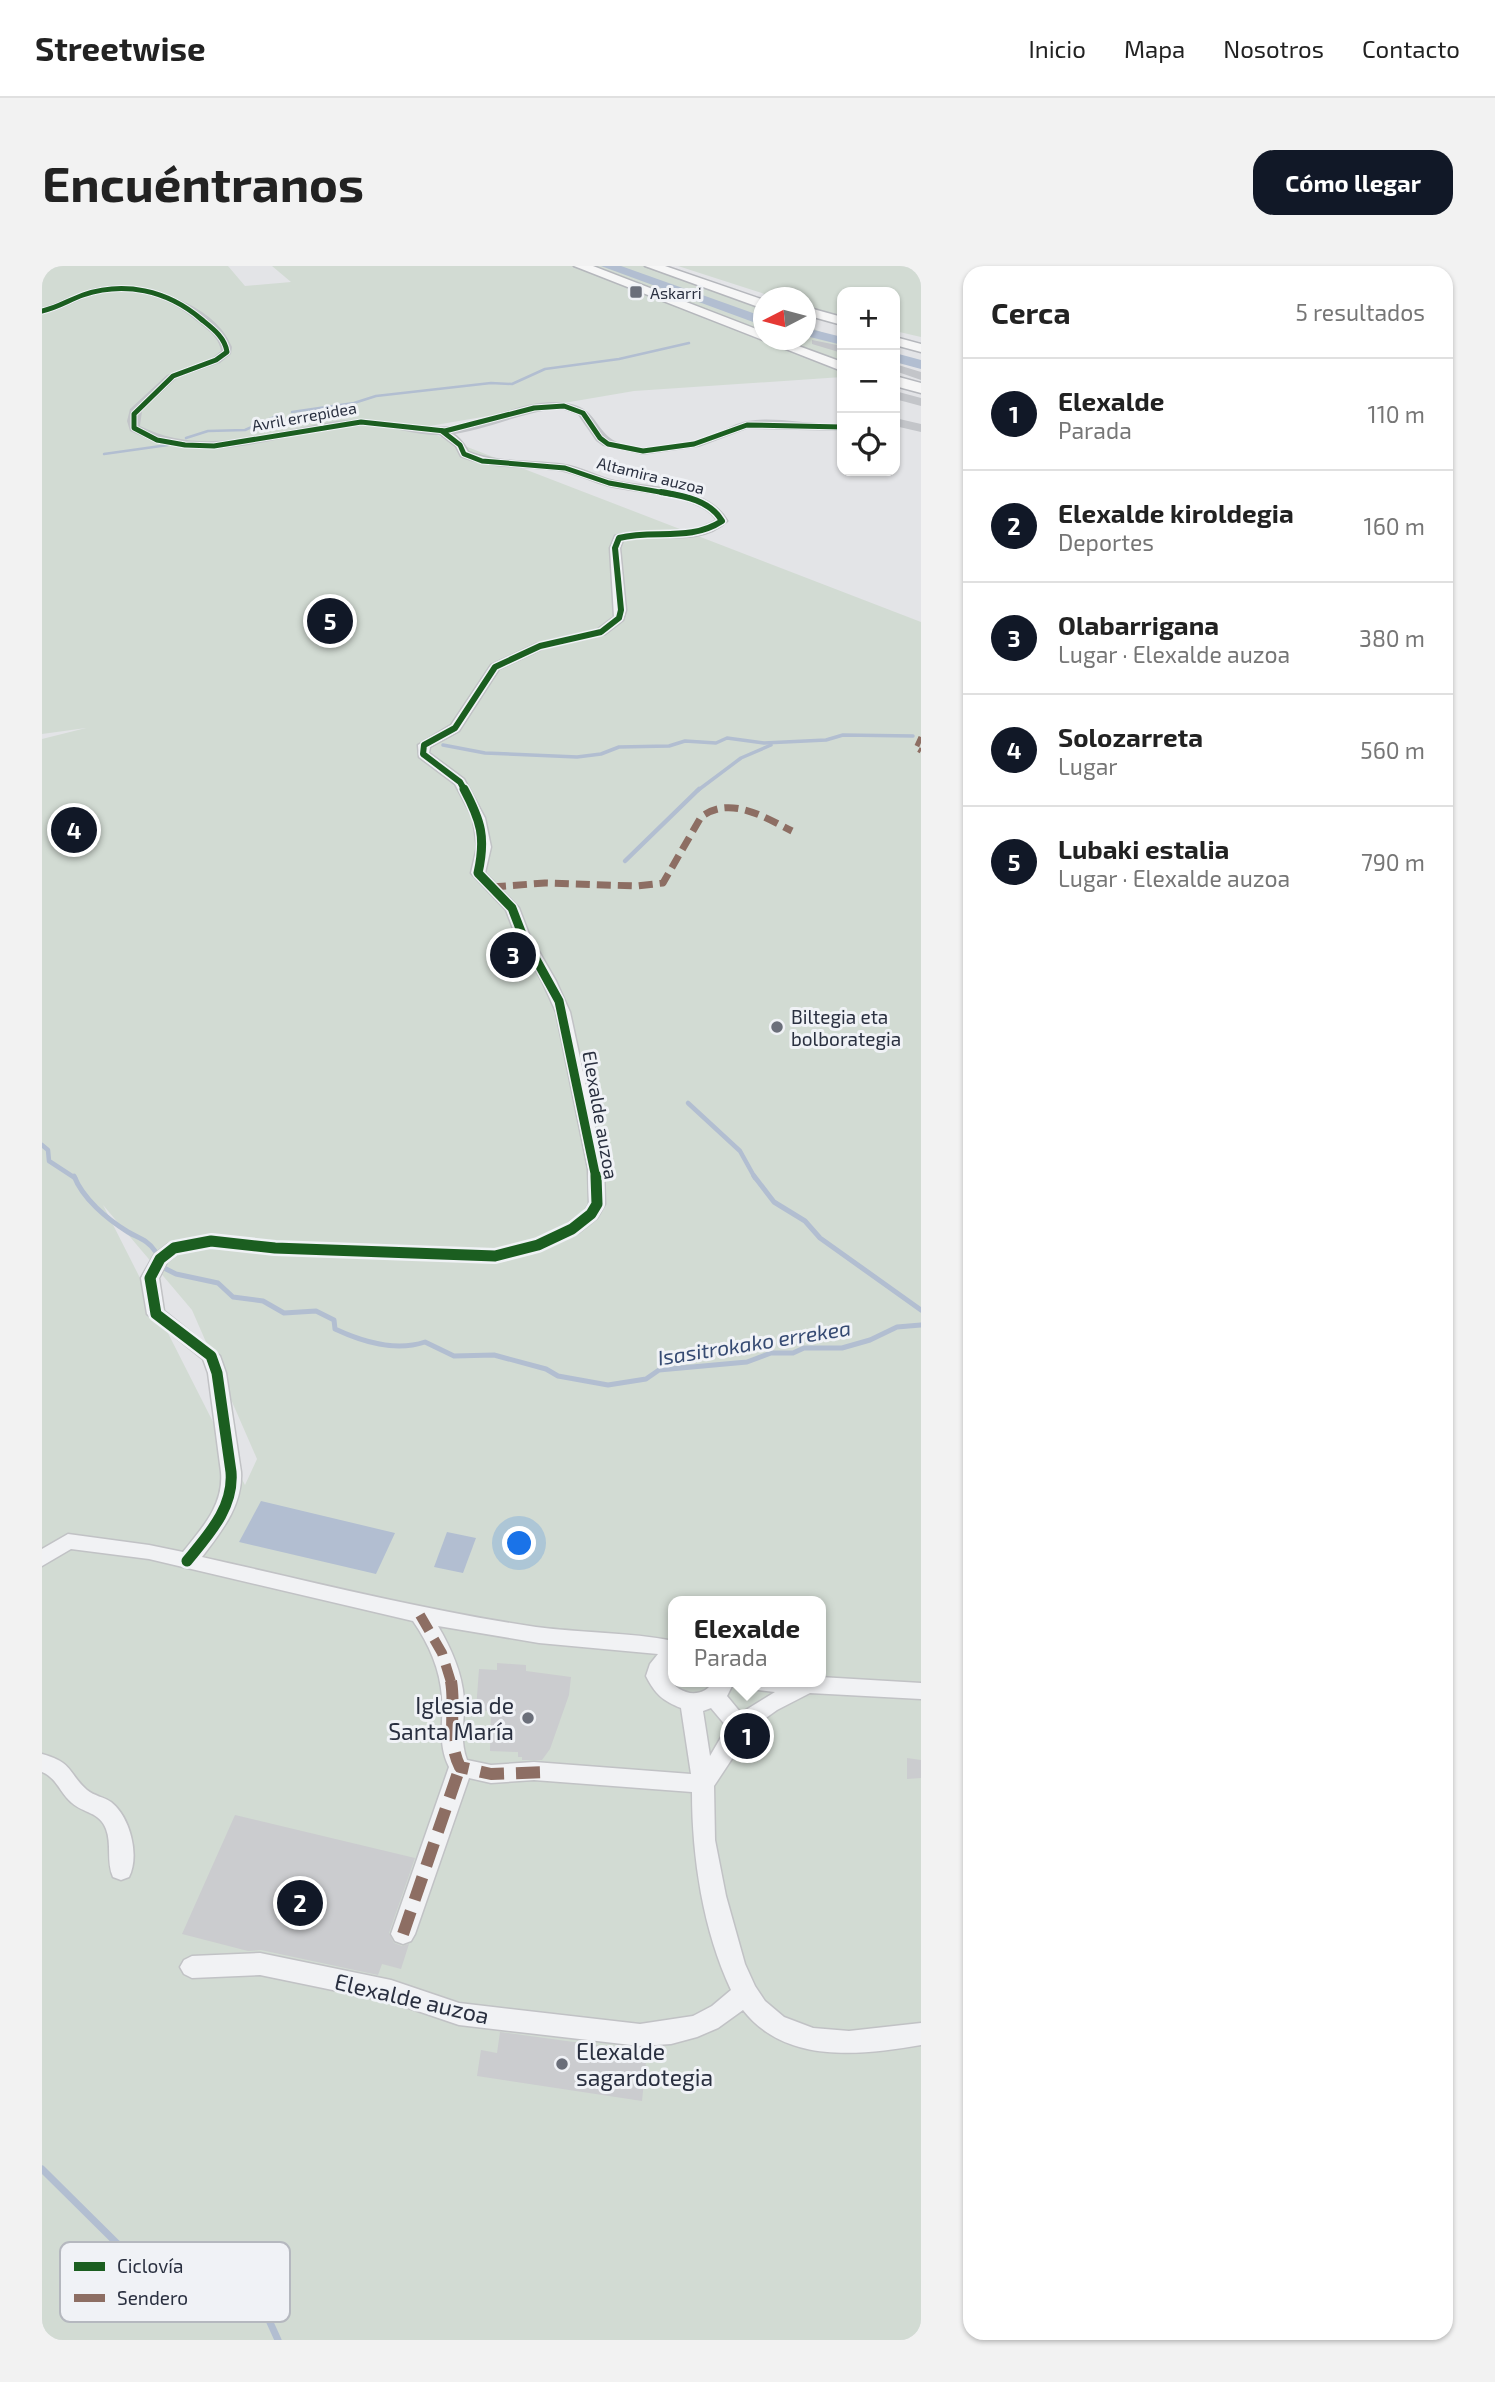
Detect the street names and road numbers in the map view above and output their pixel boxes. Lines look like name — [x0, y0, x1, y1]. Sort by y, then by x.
street label: Avril errepidea — [250, 397, 358, 435]
street label: Altamira auzoa — [595, 452, 707, 498]
street label: Elexalde auzoa — [578, 1049, 624, 1181]
street label: Elexalde auzoa — [332, 1967, 492, 2029]

